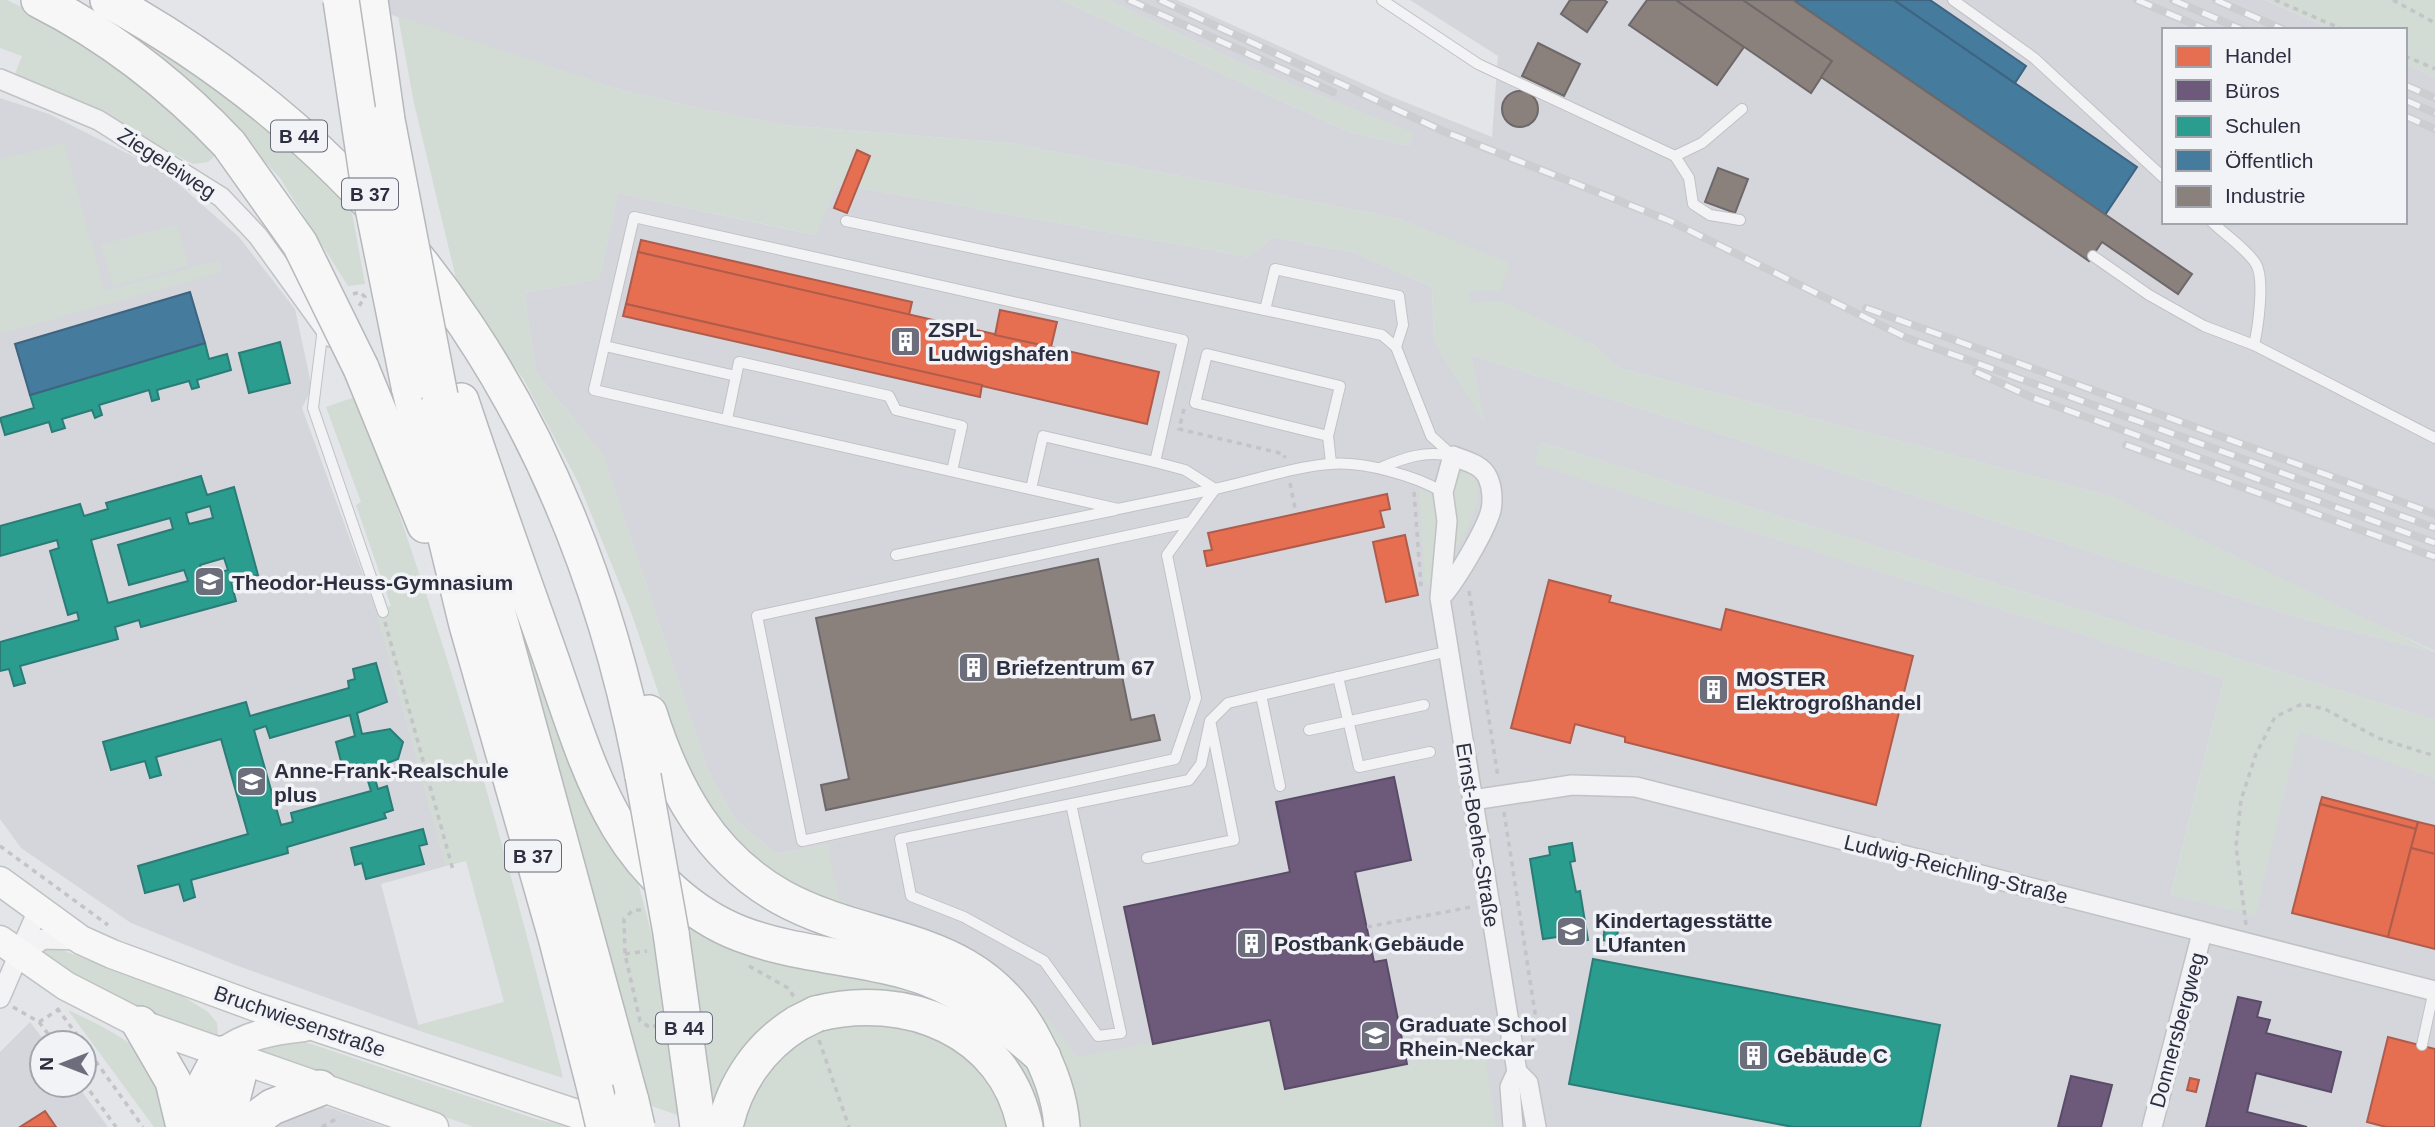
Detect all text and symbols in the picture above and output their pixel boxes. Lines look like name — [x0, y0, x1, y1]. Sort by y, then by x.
legend — [2162, 28, 2407, 224]
text: Handel — [2225, 44, 2292, 67]
text: Büros — [2225, 79, 2280, 102]
text: Schulen — [2225, 114, 2301, 137]
road number: B 44 — [271, 120, 327, 152]
street label: Ziegeleiweg — [114, 123, 220, 203]
text: Öffentlich — [2225, 149, 2313, 172]
road number: B 37 — [342, 178, 398, 210]
text: Industrie — [2225, 184, 2306, 207]
place label: ZSPL Ludwigshafen — [928, 318, 1069, 365]
building icon: ZSPL Ludwigshafen — [888, 324, 922, 358]
school or university icon: Theodor-Heuss-Gymnasium — [192, 565, 226, 599]
place label: Theodor-Heuss-Gymnasium — [232, 571, 513, 594]
building icon: Briefzentrum 67 — [956, 650, 990, 684]
place label: Briefzentrum 67 — [996, 656, 1155, 679]
place label: MOSTER Elektrogroßhandel — [1736, 667, 1922, 714]
building icon: MOSTER Elektrogroßhandel — [1696, 673, 1730, 707]
street label: Ernst-Boehe-Straße — [1452, 741, 1504, 929]
place label: Anne-Frank-Realschule plus — [274, 759, 509, 806]
school or university icon: Anne-Frank-Realschule plus — [234, 765, 268, 799]
street label: Ludwig-Reichling-Straße — [1842, 830, 2070, 908]
road number: B 37 — [505, 841, 561, 872]
place label: Kindertagesstätte LUfanten — [1595, 909, 1772, 956]
school or university icon: Kindertagesstätte LUfanten — [1555, 915, 1589, 949]
building icon: Postbank Gebäude — [1234, 926, 1268, 960]
place label: Postbank Gebäude — [1274, 932, 1464, 955]
street label: Donnersbergweg — [2145, 950, 2209, 1110]
street label: Bruchwiesenstraße — [211, 981, 389, 1061]
road number: B 44 — [656, 1012, 712, 1044]
place label: Graduate School Rhein-Neckar — [1399, 1013, 1567, 1060]
school or university icon: Graduate School Rhein-Neckar — [1359, 1019, 1393, 1053]
north arrow — [28, 1029, 98, 1099]
building icon: Gebäude C — [1737, 1038, 1771, 1072]
place label: Gebäude C — [1777, 1044, 1888, 1067]
text: N — [36, 1057, 57, 1071]

